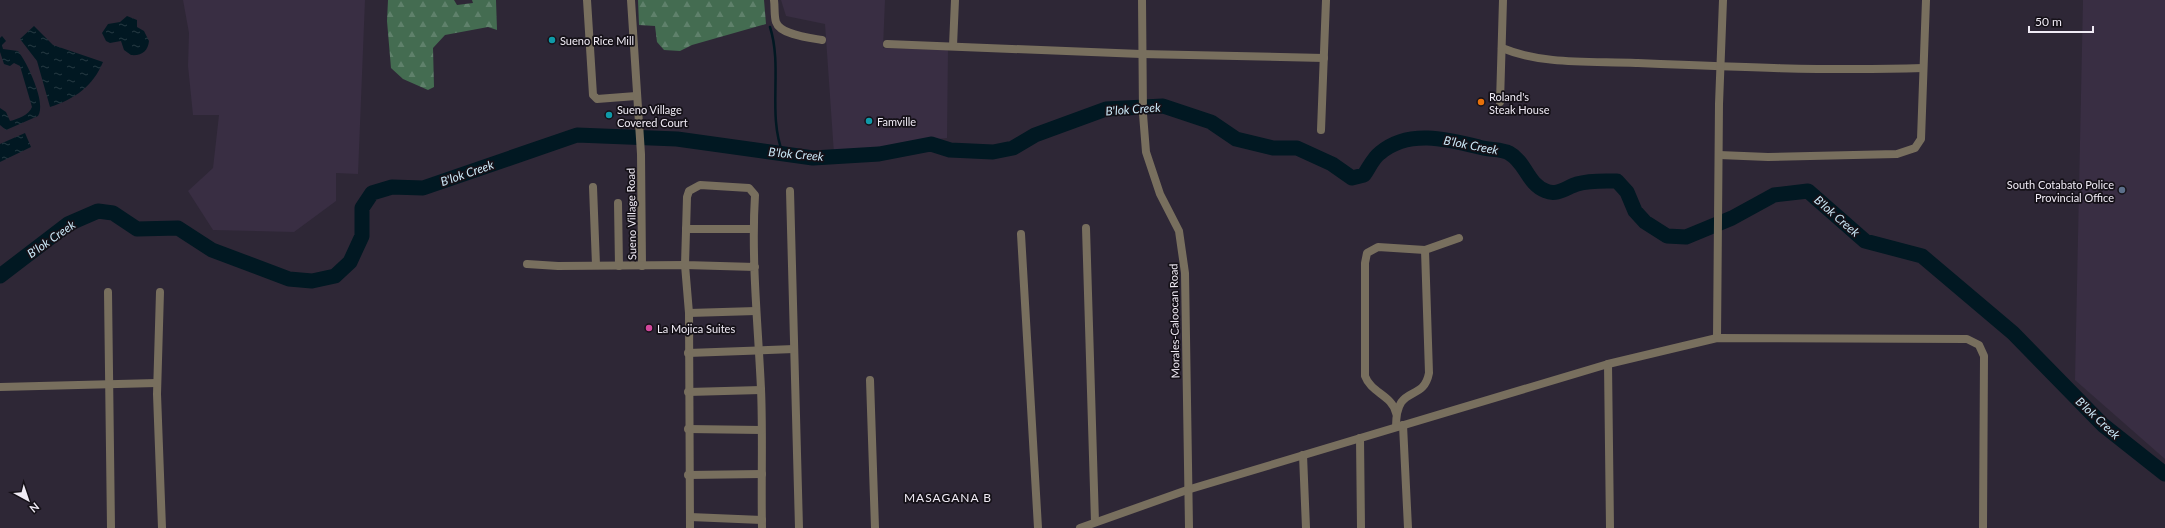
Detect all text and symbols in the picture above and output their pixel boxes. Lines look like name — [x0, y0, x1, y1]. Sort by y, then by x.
scale bar — [2029, 8, 2093, 34]
text: 50 m — [2035, 14, 2062, 29]
place label: Sueno Rice Mill — [560, 34, 634, 47]
marker: Sueno Rice Mill — [547, 35, 557, 45]
place label: Roland's Steak House — [1489, 90, 1550, 116]
marker: Roland's Steak House — [1476, 97, 1486, 107]
water label: B'lok Creek — [1105, 100, 1161, 118]
place label: Sueno Village Covered Court — [617, 103, 688, 129]
marker: Sueno Village Covered Court — [604, 110, 614, 120]
place label: Famville — [877, 115, 916, 128]
marker: Famville — [864, 116, 874, 126]
water label: B'lok Creek — [1442, 132, 1500, 158]
water label: B'lok Creek — [768, 144, 825, 164]
water label: B'lok Creek — [438, 157, 496, 189]
street label: Sueno Village Road — [624, 168, 638, 260]
place label: South Cotabato Police Provincial Office — [2007, 178, 2114, 204]
marker: South Cotabato Police Provincial Office — [2117, 185, 2127, 195]
water label: B'lok Creek — [1811, 192, 1863, 240]
water label: B'lok Creek — [24, 217, 78, 261]
street label: Morales-Caloocan Road — [1166, 263, 1182, 379]
place label: La Mojica Suites — [657, 322, 735, 335]
marker: La Mojica Suites — [644, 323, 654, 333]
water label: B'lok Creek — [2073, 394, 2124, 443]
north arrow — [8, 480, 48, 520]
district label: MASAGANA B — [904, 490, 992, 505]
text: N — [27, 500, 42, 516]

